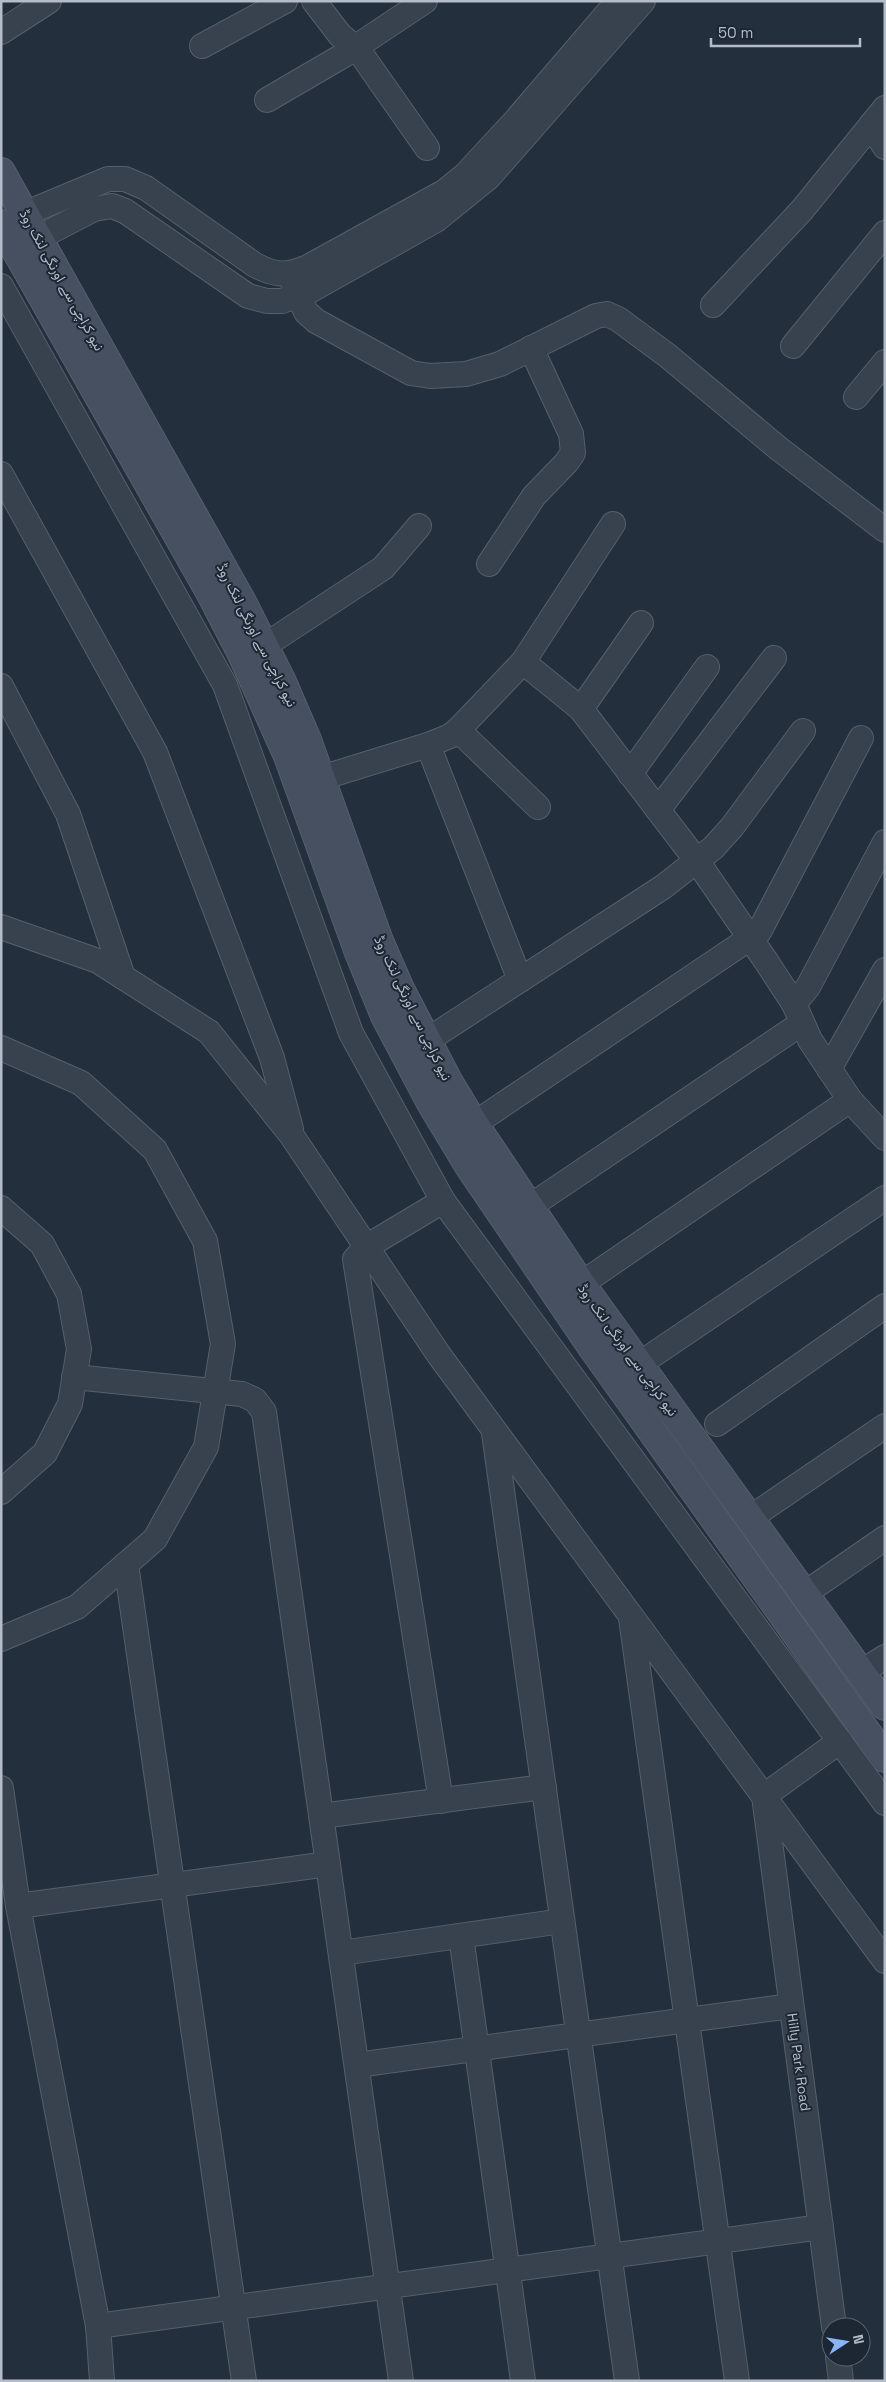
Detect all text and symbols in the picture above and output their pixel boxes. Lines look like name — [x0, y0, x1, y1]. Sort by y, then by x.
scale bar — [711, 15, 860, 47]
text: 50 m — [718, 23, 753, 42]
street label: نیو کراچی سے اورنگی لنک روڈ — [15, 206, 108, 354]
street label: نیو کراچی سے اورنگی لنک روڈ — [212, 560, 301, 710]
street label: نیو کراچی سے اورنگی لنک روڈ — [369, 933, 456, 1084]
street label: نیو کراچی سے اورنگی لنک روڈ — [573, 1280, 682, 1420]
street label: Hilly Park Road — [783, 2012, 815, 2112]
north arrow — [821, 2317, 871, 2367]
text: N — [849, 2333, 868, 2346]

